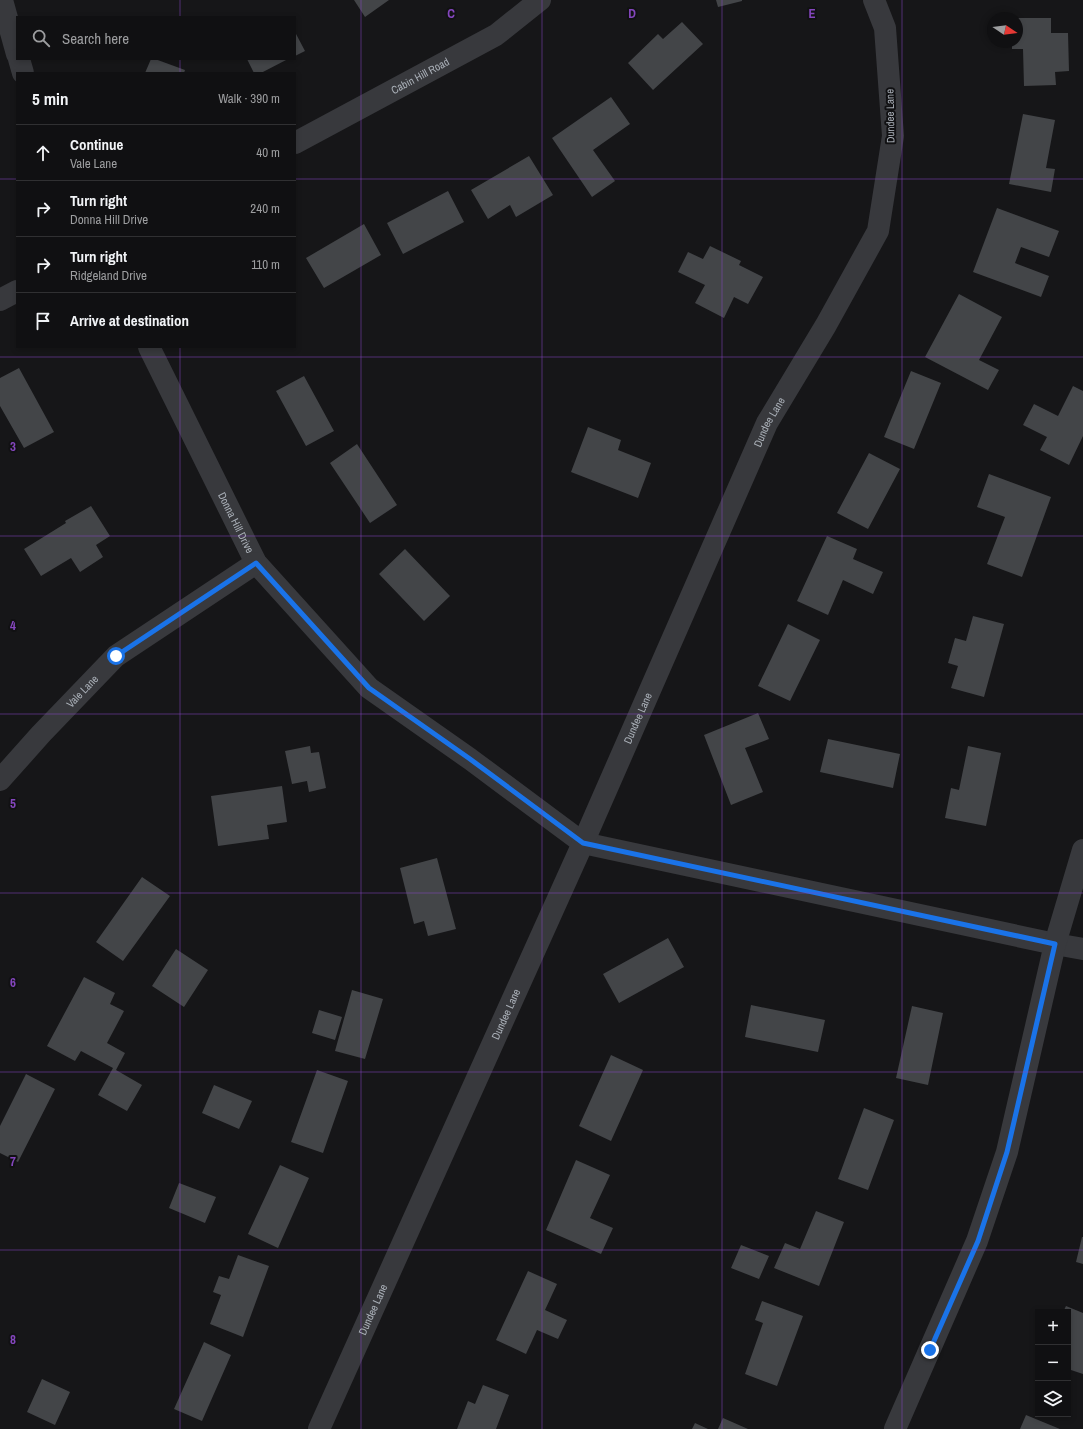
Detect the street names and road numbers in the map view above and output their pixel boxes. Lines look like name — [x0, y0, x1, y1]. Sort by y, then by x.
street label: Cabin Hill Road — [389, 55, 452, 97]
street label: Dundee Lane — [883, 89, 897, 143]
street label: Dundee Lane — [750, 395, 788, 449]
street label: Donna Hill Drive — [215, 490, 257, 555]
street label: Vale Lane — [63, 672, 101, 710]
street label: Dundee Lane — [620, 690, 655, 746]
street label: Dundee Lane — [488, 987, 523, 1042]
street label: Dundee Lane — [355, 1282, 390, 1337]

